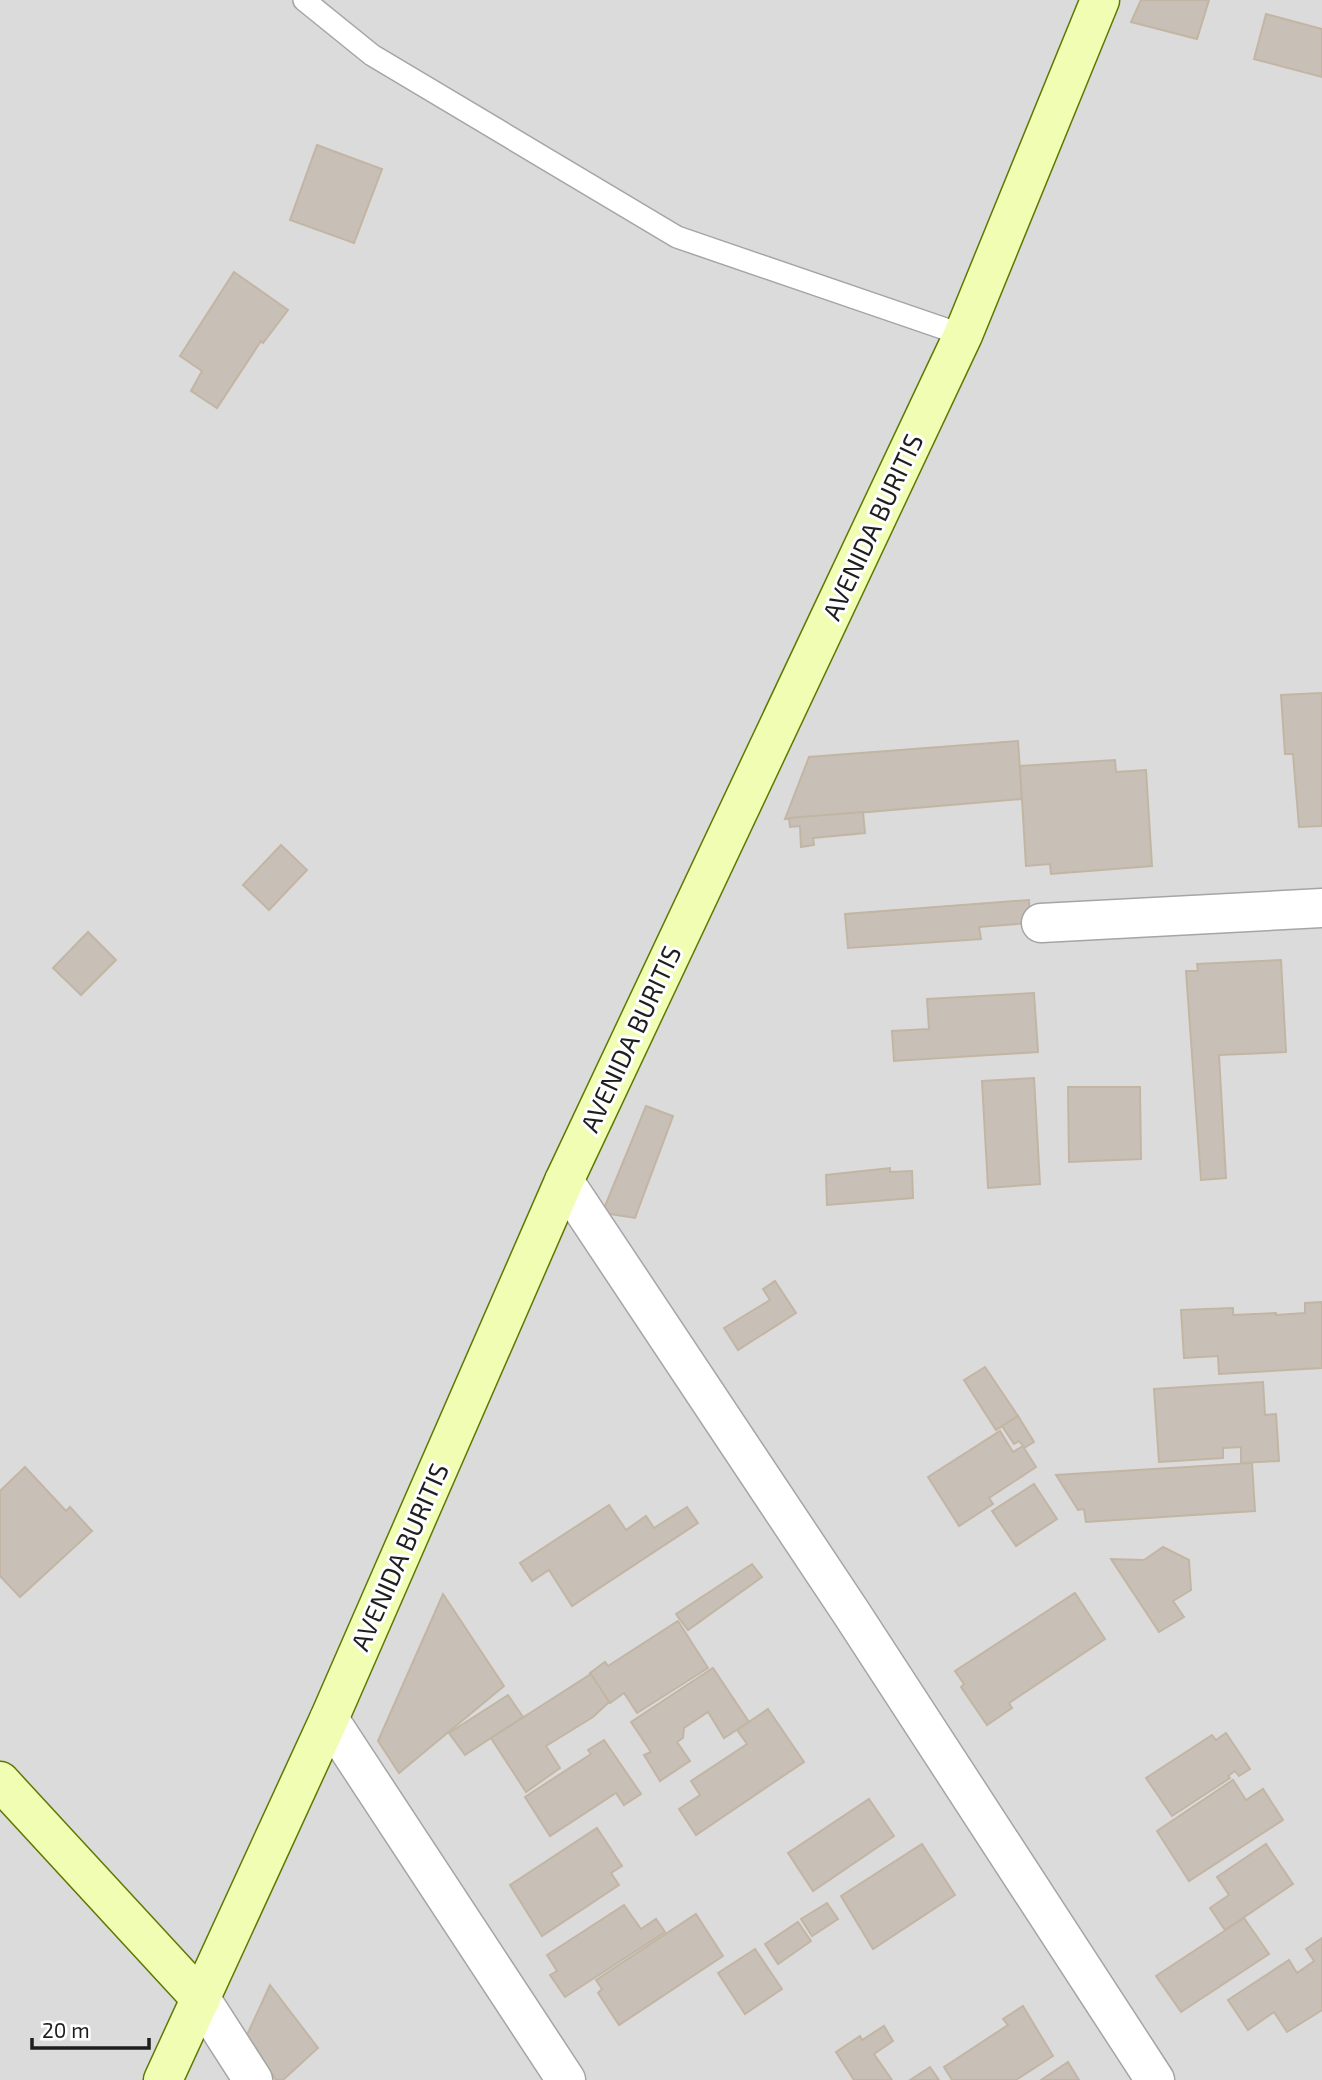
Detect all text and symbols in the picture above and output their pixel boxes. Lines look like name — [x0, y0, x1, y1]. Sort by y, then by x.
street label: AVENIDA BURITIS — [815, 428, 928, 625]
street label: AVENIDA BURITIS — [573, 940, 686, 1137]
street label: AVENIDA BURITIS — [343, 1458, 454, 1655]
scale bar — [32, 2007, 149, 2050]
text: 20 m — [42, 2017, 90, 2042]

